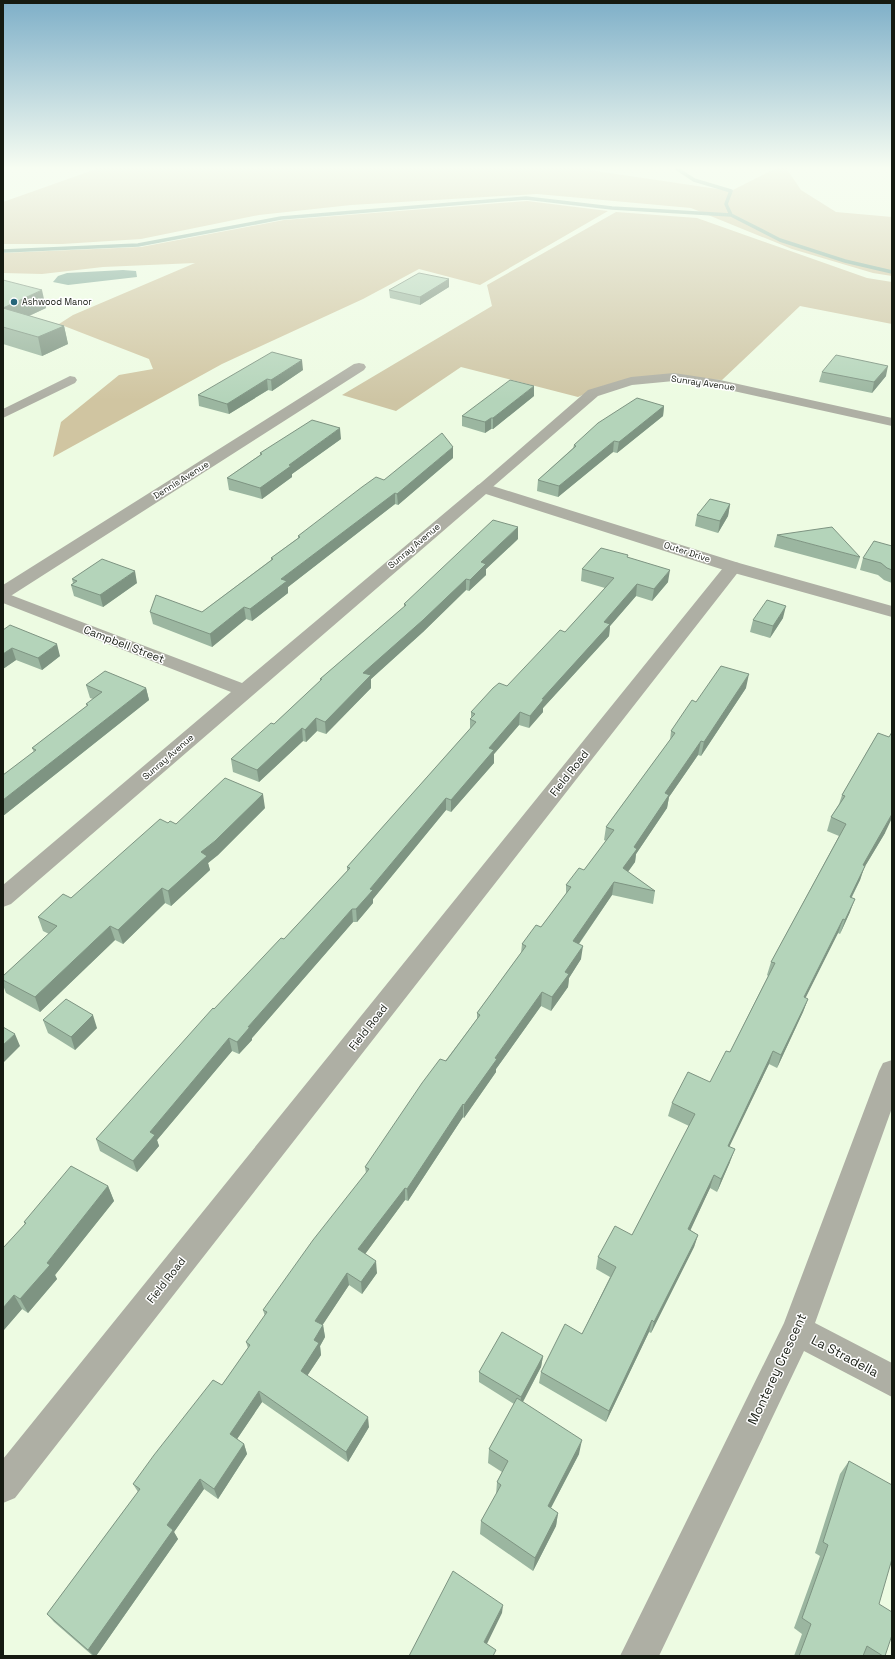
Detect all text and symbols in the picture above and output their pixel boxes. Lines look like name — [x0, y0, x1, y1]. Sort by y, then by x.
place label: Ashwood Manor — [22, 296, 92, 308]
marker: Ashwood Manor — [9, 297, 19, 307]
street label: Sunray Avenue — [670, 373, 736, 393]
street label: Dennis Avenue — [151, 458, 211, 502]
street label: Sunray Avenue — [385, 521, 443, 571]
street label: Outer Drive — [662, 539, 712, 565]
street label: Campbell Street — [82, 622, 166, 666]
street label: Sunray Avenue — [140, 731, 196, 783]
street label: Field Road — [547, 747, 591, 799]
street label: Field Road — [346, 1001, 390, 1053]
street label: Field Road — [144, 1254, 188, 1306]
street label: Monterey Crescent — [744, 1311, 810, 1427]
street label: La Stradella — [808, 1331, 882, 1381]

